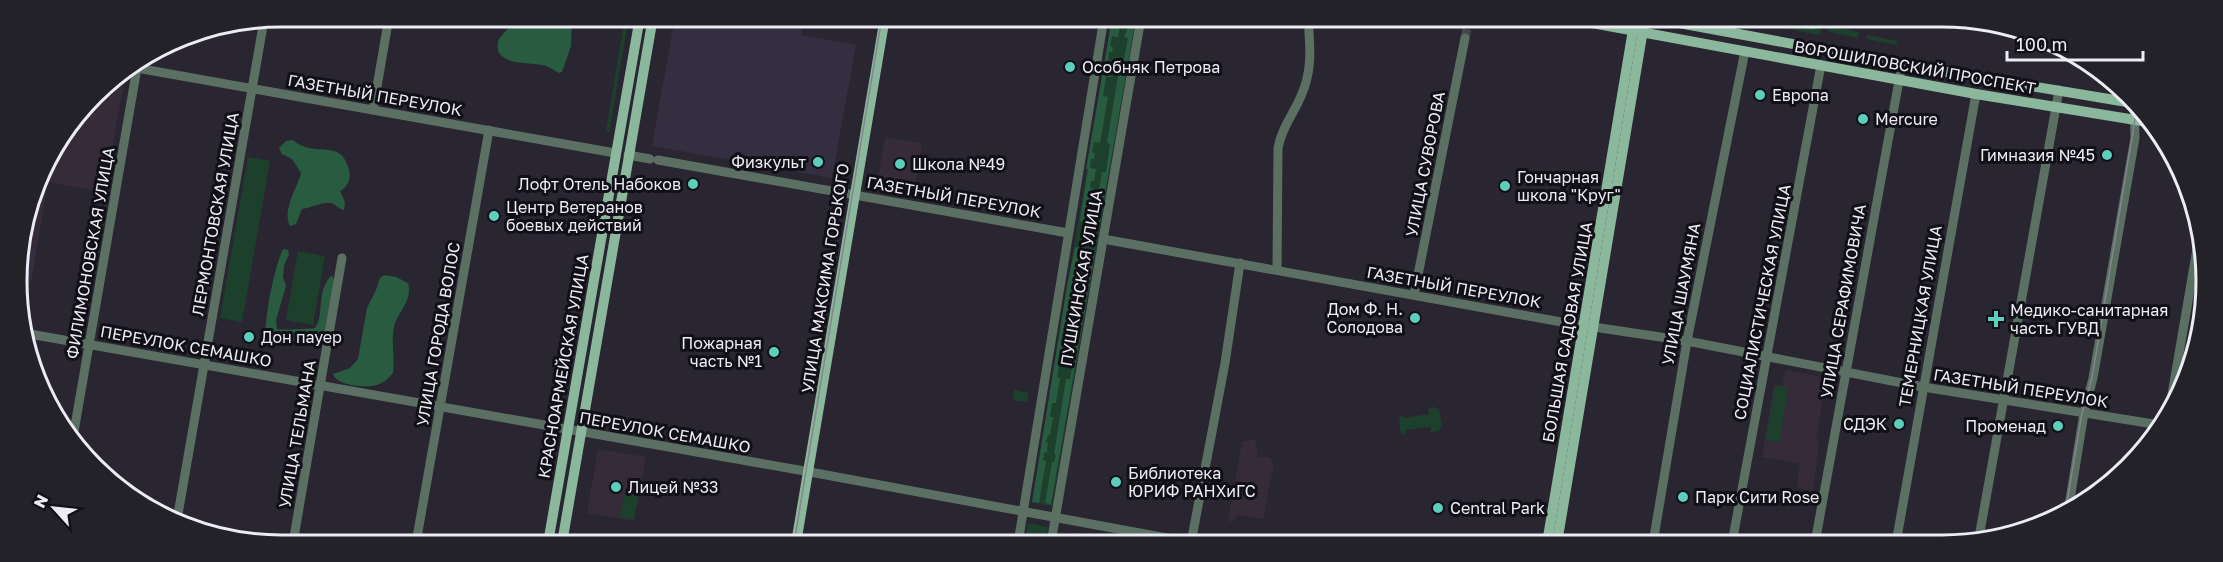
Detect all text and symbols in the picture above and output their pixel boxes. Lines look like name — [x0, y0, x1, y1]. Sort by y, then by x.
scale bar — [2007, 24, 2144, 62]
text: 100 m — [2016, 33, 2067, 55]
street label: ВОРОШИЛОВСКИЙ ПРОСПЕКТ — [1793, 36, 2037, 98]
place label: Особняк Петрова — [1082, 57, 1220, 77]
marker: Особняк Петрова — [1063, 60, 1077, 74]
street label: ГАЗЕТНЫЙ ПЕРЕУЛОК — [286, 70, 464, 120]
place label: Европа — [1772, 85, 1829, 105]
marker: Европа — [1753, 88, 1767, 102]
street label: УЛИЦА СУВОРОВА — [1401, 89, 1449, 238]
place label: Mercure — [1875, 109, 1938, 129]
street label: ЛЕРМОНТОВСКАЯ УЛИЦА — [187, 110, 243, 317]
marker: Mercure — [1856, 112, 1870, 126]
street label: ФИЛИМОНОВСКАЯ УЛИЦА — [62, 145, 119, 360]
place label: Гимназия №45 — [1980, 145, 2095, 165]
marker: Гимназия №45 — [2100, 148, 2114, 162]
place label: Физкульт — [731, 152, 806, 172]
place label: Школа №49 — [912, 154, 1005, 174]
marker: Физкульт — [811, 155, 825, 169]
marker: Школа №49 — [893, 157, 907, 171]
street label: УЛИЦА МАКСИМА ГОРЬКОГО — [797, 162, 853, 394]
place label: Гончарная школа "Круг" — [1517, 167, 1621, 205]
street label: ГАЗЕТНЫЙ ПЕРЕУЛОК — [865, 172, 1043, 222]
place label: Лофт Отель Набоков — [518, 174, 681, 194]
marker: Лофт Отель Набоков — [686, 177, 700, 191]
marker: Гончарная школа "Круг" — [1498, 179, 1512, 193]
street label: СОЦИАЛИСТИЧЕСКАЯ УЛИЦА — [1729, 182, 1795, 422]
street label: ПУШКИНСКАЯ УЛИЦА — [1056, 188, 1106, 368]
place label: Центр Ветеранов боевых действий — [506, 197, 643, 235]
street label: УЛИЦА СЕРАФИМОВИЧА — [1816, 202, 1870, 400]
marker: Центр Ветеранов боевых действий — [487, 209, 501, 223]
street label: БОЛЬШАЯ САДОВАЯ УЛИЦА — [1538, 220, 1596, 444]
street label: УЛИЦА ШАУМЯНА — [1657, 221, 1705, 367]
street label: ТЕМЕРНИЦКАЯ УЛИЦА — [1894, 223, 1946, 408]
street label: УЛИЦА ГОРОДА ВОЛОС — [412, 240, 464, 428]
street label: КРАСНОАРМЕЙСКАЯ УЛИЦА — [533, 252, 593, 480]
street label: ГАЗЕТНЫЙ ПЕРЕУЛОК — [1365, 262, 1543, 312]
place label: Дом Ф. Н. Солодова — [1327, 299, 1403, 337]
place label: Медико-санитарная часть ГУВД — [2010, 300, 2168, 338]
marker: Медико-санитарная часть ГУВД — [1987, 310, 2005, 328]
marker: Дом Ф. Н. Солодова — [1408, 311, 1422, 325]
street label: ПЕРЕУЛОК СЕМАШКО — [99, 321, 273, 371]
place label: Дон пауер — [261, 327, 342, 347]
marker: Дон пауер — [242, 330, 256, 344]
place label: Пожарная часть №1 — [681, 333, 762, 371]
marker: Пожарная часть №1 — [767, 345, 781, 359]
street label: УЛИЦА ТЕЛЬМАНА — [274, 358, 320, 509]
street label: ГАЗЕТНЫЙ ПЕРЕУЛОК — [1932, 364, 2110, 412]
street label: ПЕРЕУЛОК СЕМАШКО — [578, 407, 752, 457]
place label: СДЭК — [1843, 414, 1887, 434]
place label: Променад — [1965, 416, 2046, 436]
marker: СДЭК — [1892, 417, 1906, 431]
marker: Променад — [2051, 419, 2065, 433]
place label: Библиотека ЮРИФ РАНХиГС — [1128, 463, 1256, 501]
marker: Библиотека ЮРИФ РАНХиГС — [1109, 475, 1123, 489]
place label: Лицей №33 — [628, 477, 718, 497]
north arrow — [24, 478, 84, 538]
marker: Лицей №33 — [609, 480, 623, 494]
place label: Парк Сити Rose — [1695, 487, 1819, 507]
marker: Парк Сити Rose — [1676, 490, 1690, 504]
text: N — [29, 491, 52, 511]
place label: Central Park — [1450, 498, 1545, 518]
marker: Central Park — [1431, 501, 1445, 515]

